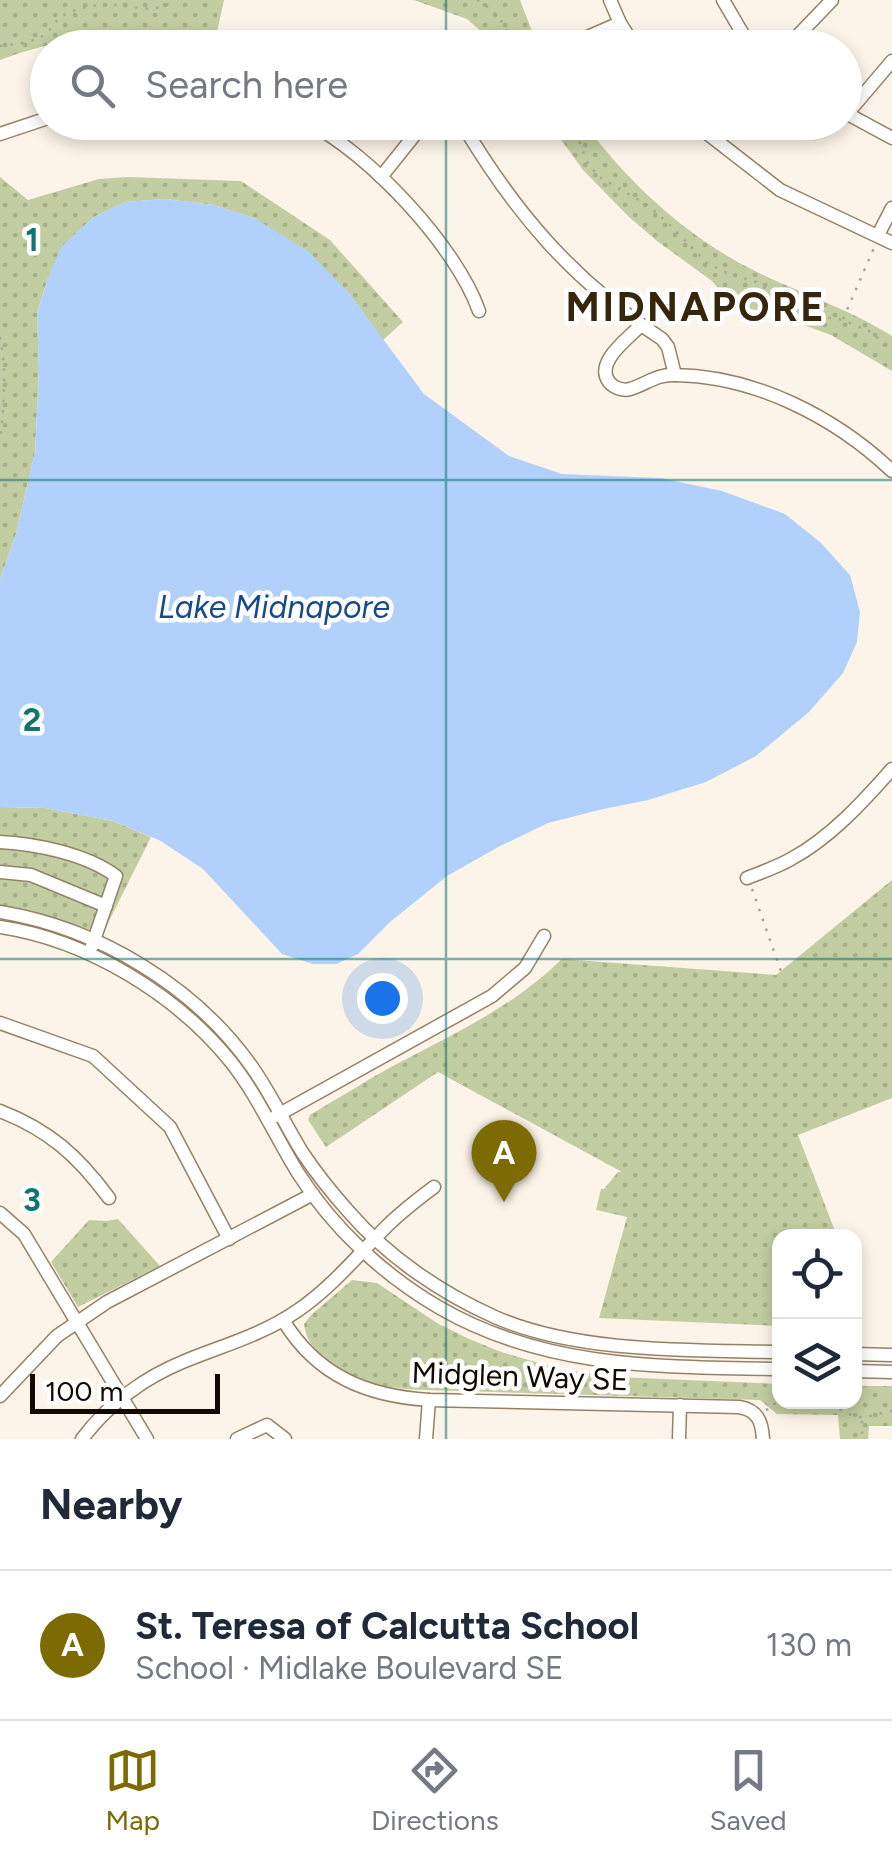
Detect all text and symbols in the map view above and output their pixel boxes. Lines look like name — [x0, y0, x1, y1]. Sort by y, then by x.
search box — [30, 30, 862, 140]
icon: search — [65, 58, 120, 113]
text: Search here — [145, 62, 348, 108]
text: 1 — [25, 221, 39, 259]
district label: MIDNAPORE — [566, 283, 826, 331]
water label: Lake Midnapore — [158, 588, 390, 626]
text: 2 — [23, 701, 41, 739]
your location — [357, 973, 408, 1024]
pin: A — [472, 1120, 536, 1202]
text: 3 — [23, 1181, 41, 1219]
map controls — [772, 1229, 862, 1409]
button: locate — [772, 1229, 862, 1319]
button: layers — [772, 1319, 862, 1409]
street label: Midglen Way SE — [411, 1354, 629, 1398]
scale bar — [30, 1369, 220, 1414]
text: 100 m — [45, 1374, 123, 1408]
text: Nearby — [40, 1479, 182, 1530]
text: St. Teresa of Calcutta School — [135, 1603, 639, 1649]
text: A — [61, 1626, 84, 1664]
text: 130 m — [766, 1626, 852, 1664]
text: School · Midlake Boulevard SE — [135, 1649, 564, 1687]
tab: Map — [105, 1743, 160, 1837]
tab: Directions — [371, 1743, 499, 1837]
tab: Saved — [709, 1743, 787, 1837]

